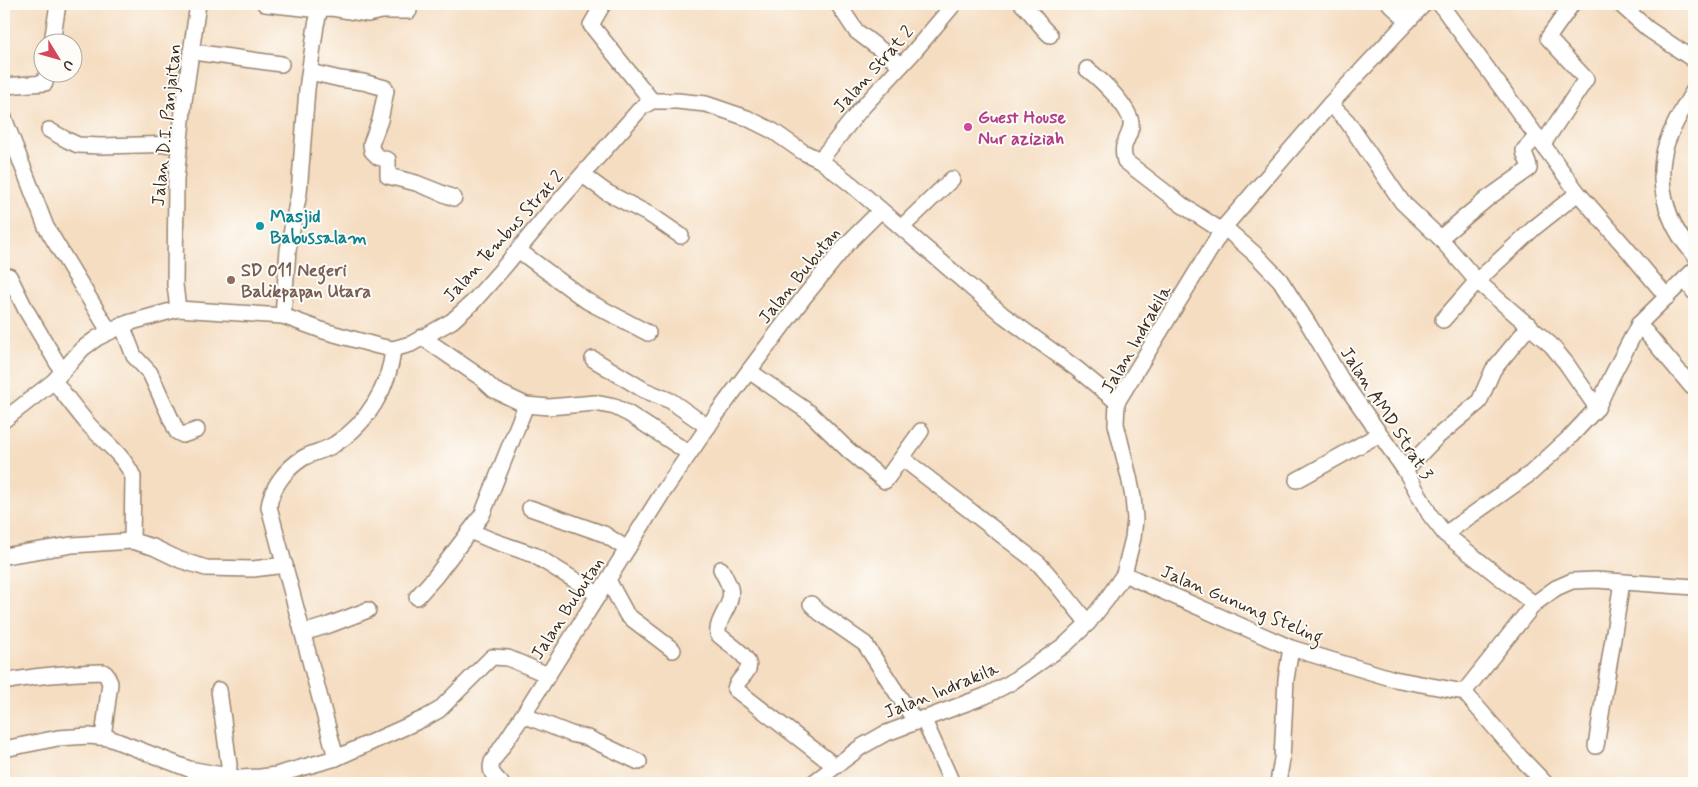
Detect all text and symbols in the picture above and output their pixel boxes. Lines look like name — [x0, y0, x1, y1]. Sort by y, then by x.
street label: Jalan Strat 2 — [828, 21, 919, 118]
north arrow — [32, 32, 82, 82]
street label: Jalan D.I. Panjaitan — [147, 43, 187, 207]
text: U — [58, 56, 78, 74]
place label: Guest House Nur aziziah — [978, 106, 1066, 151]
marker: Guest House Nur aziziah — [962, 121, 974, 133]
street label: Jalan Tembus Strat 2 — [438, 166, 570, 308]
place label: Masjid Babussalam — [270, 205, 367, 250]
marker: Masjid Babussalam — [254, 220, 266, 232]
street label: Jalan Bubutan — [753, 222, 846, 329]
place label: SD 011 Negeri Balikpapan Utara — [241, 259, 371, 304]
marker: SD 011 Negeri Balikpapan Utara — [225, 274, 237, 286]
street label: Jalan Indrakila — [1096, 281, 1178, 398]
street label: Jalan AMD Strat 3 — [1334, 342, 1438, 485]
street label: Jalan Bubutan — [526, 553, 610, 665]
street label: Jalan Gunung Steling — [1156, 560, 1326, 652]
street label: Jalan Indrakila — [881, 657, 1002, 725]

